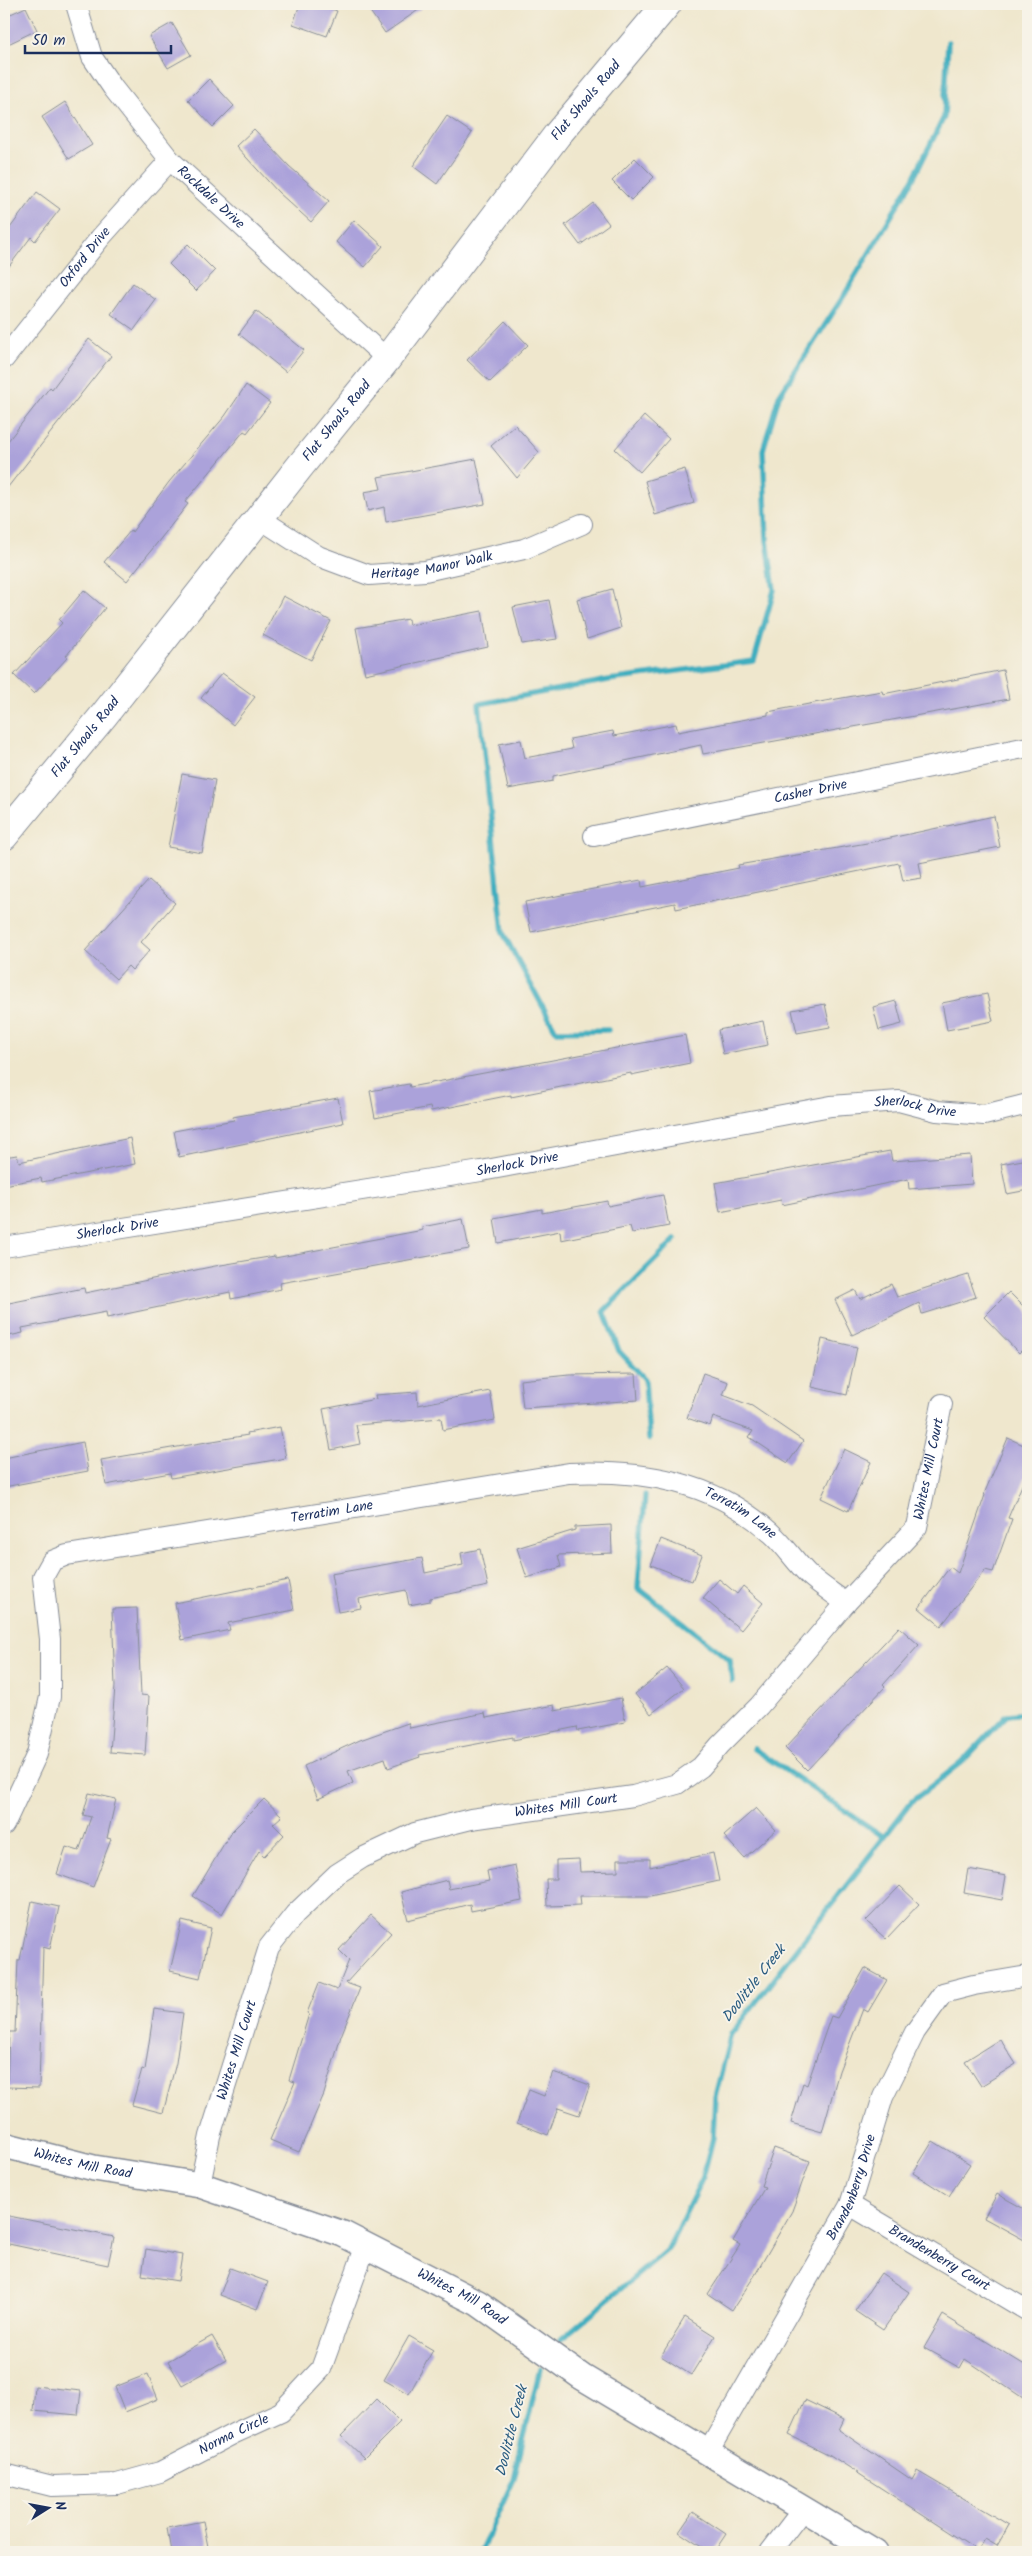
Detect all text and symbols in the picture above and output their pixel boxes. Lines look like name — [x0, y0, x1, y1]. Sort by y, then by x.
scale bar — [25, 22, 171, 54]
text: 50 m — [32, 29, 66, 53]
street label: Flat Shoals Road — [545, 55, 627, 145]
street label: Rockdale Drive — [172, 160, 250, 235]
street label: Oxford Drive — [54, 221, 117, 293]
street label: Flat Shoals Road — [297, 375, 377, 466]
street label: Heritage Manor Walk — [370, 545, 495, 586]
street label: Flat Shoals Road — [45, 691, 126, 783]
street label: Casher Drive — [772, 773, 850, 810]
street label: Sherlock Drive — [873, 1090, 958, 1124]
street label: Sherlock Drive — [475, 1146, 561, 1183]
street label: Sherlock Drive — [75, 1211, 161, 1246]
street label: Whites Mill Court — [908, 1415, 950, 1522]
street label: Terratim Lane — [701, 1481, 782, 1545]
street label: Terratim Lane — [289, 1494, 375, 1529]
street label: Whites Mill Court — [513, 1787, 619, 1824]
water label: Doolittle Creek — [716, 1938, 793, 2028]
street label: Whites Mill Court — [211, 1997, 263, 2103]
street label: Brandenberry Drive — [821, 2131, 882, 2245]
street label: Whites Mill Road — [31, 2142, 134, 2185]
street label: Brandenberry Court — [884, 2219, 995, 2297]
street label: Whites Mill Road — [413, 2263, 512, 2332]
water label: Doolittle Creek — [489, 2381, 535, 2479]
street label: Norma Circle — [195, 2408, 273, 2461]
north arrow — [22, 2484, 72, 2534]
text: N — [48, 2499, 71, 2512]

